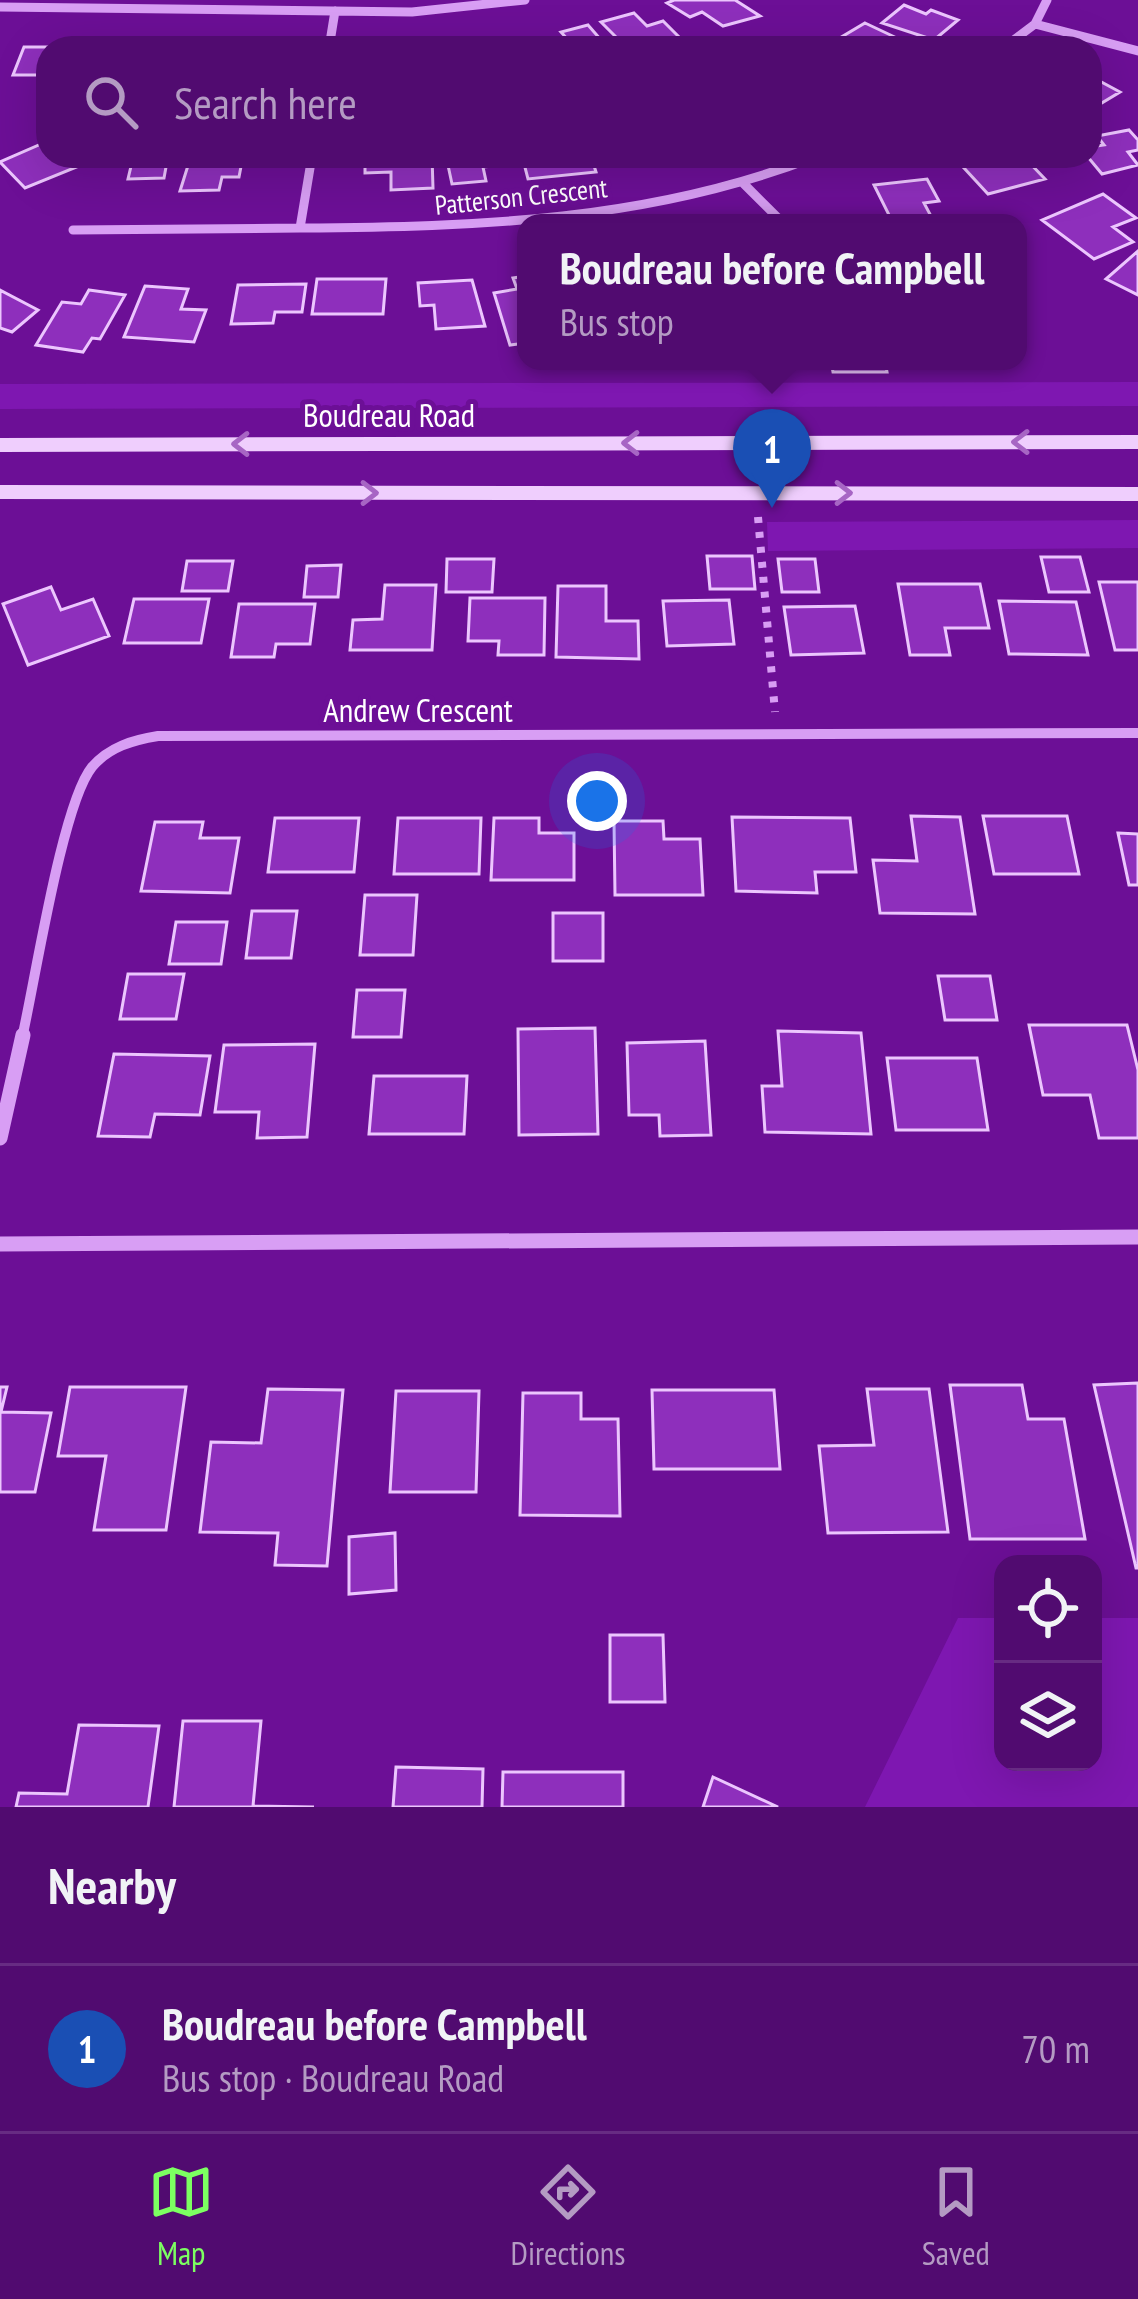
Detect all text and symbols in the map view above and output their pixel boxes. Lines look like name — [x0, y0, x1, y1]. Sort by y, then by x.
search box — [36, 36, 1102, 168]
icon: search — [78, 69, 144, 135]
text: Search here — [174, 73, 357, 131]
street label: Patterson Crescent — [433, 170, 609, 222]
popup — [517, 214, 1027, 370]
text: Boudreau before Campbell — [560, 238, 984, 296]
text: Bus stop — [560, 296, 674, 347]
street label: Boudreau Road — [303, 393, 475, 436]
pin: 1 — [733, 409, 811, 508]
one-way arrow — [1011, 429, 1029, 455]
one-way arrow — [621, 430, 639, 456]
one-way arrow — [231, 431, 249, 457]
one-way arrow — [361, 480, 379, 506]
one-way arrow — [835, 480, 853, 506]
street label: Andrew Crescent — [323, 688, 513, 731]
your location — [567, 771, 627, 831]
map controls — [994, 1555, 1102, 1771]
button: locate — [994, 1555, 1102, 1663]
button: layers — [994, 1663, 1102, 1771]
text: Nearby — [48, 1852, 176, 1918]
text: Boudreau before Campbell — [162, 1994, 587, 2052]
text: 1 — [78, 2023, 96, 2074]
text: 70 m — [1021, 2023, 1090, 2074]
text: Bus stop · Boudreau Road — [162, 2052, 504, 2103]
tab: Map — [148, 2159, 214, 2274]
tab: Directions — [511, 2159, 625, 2274]
tab: Saved — [922, 2159, 990, 2274]

